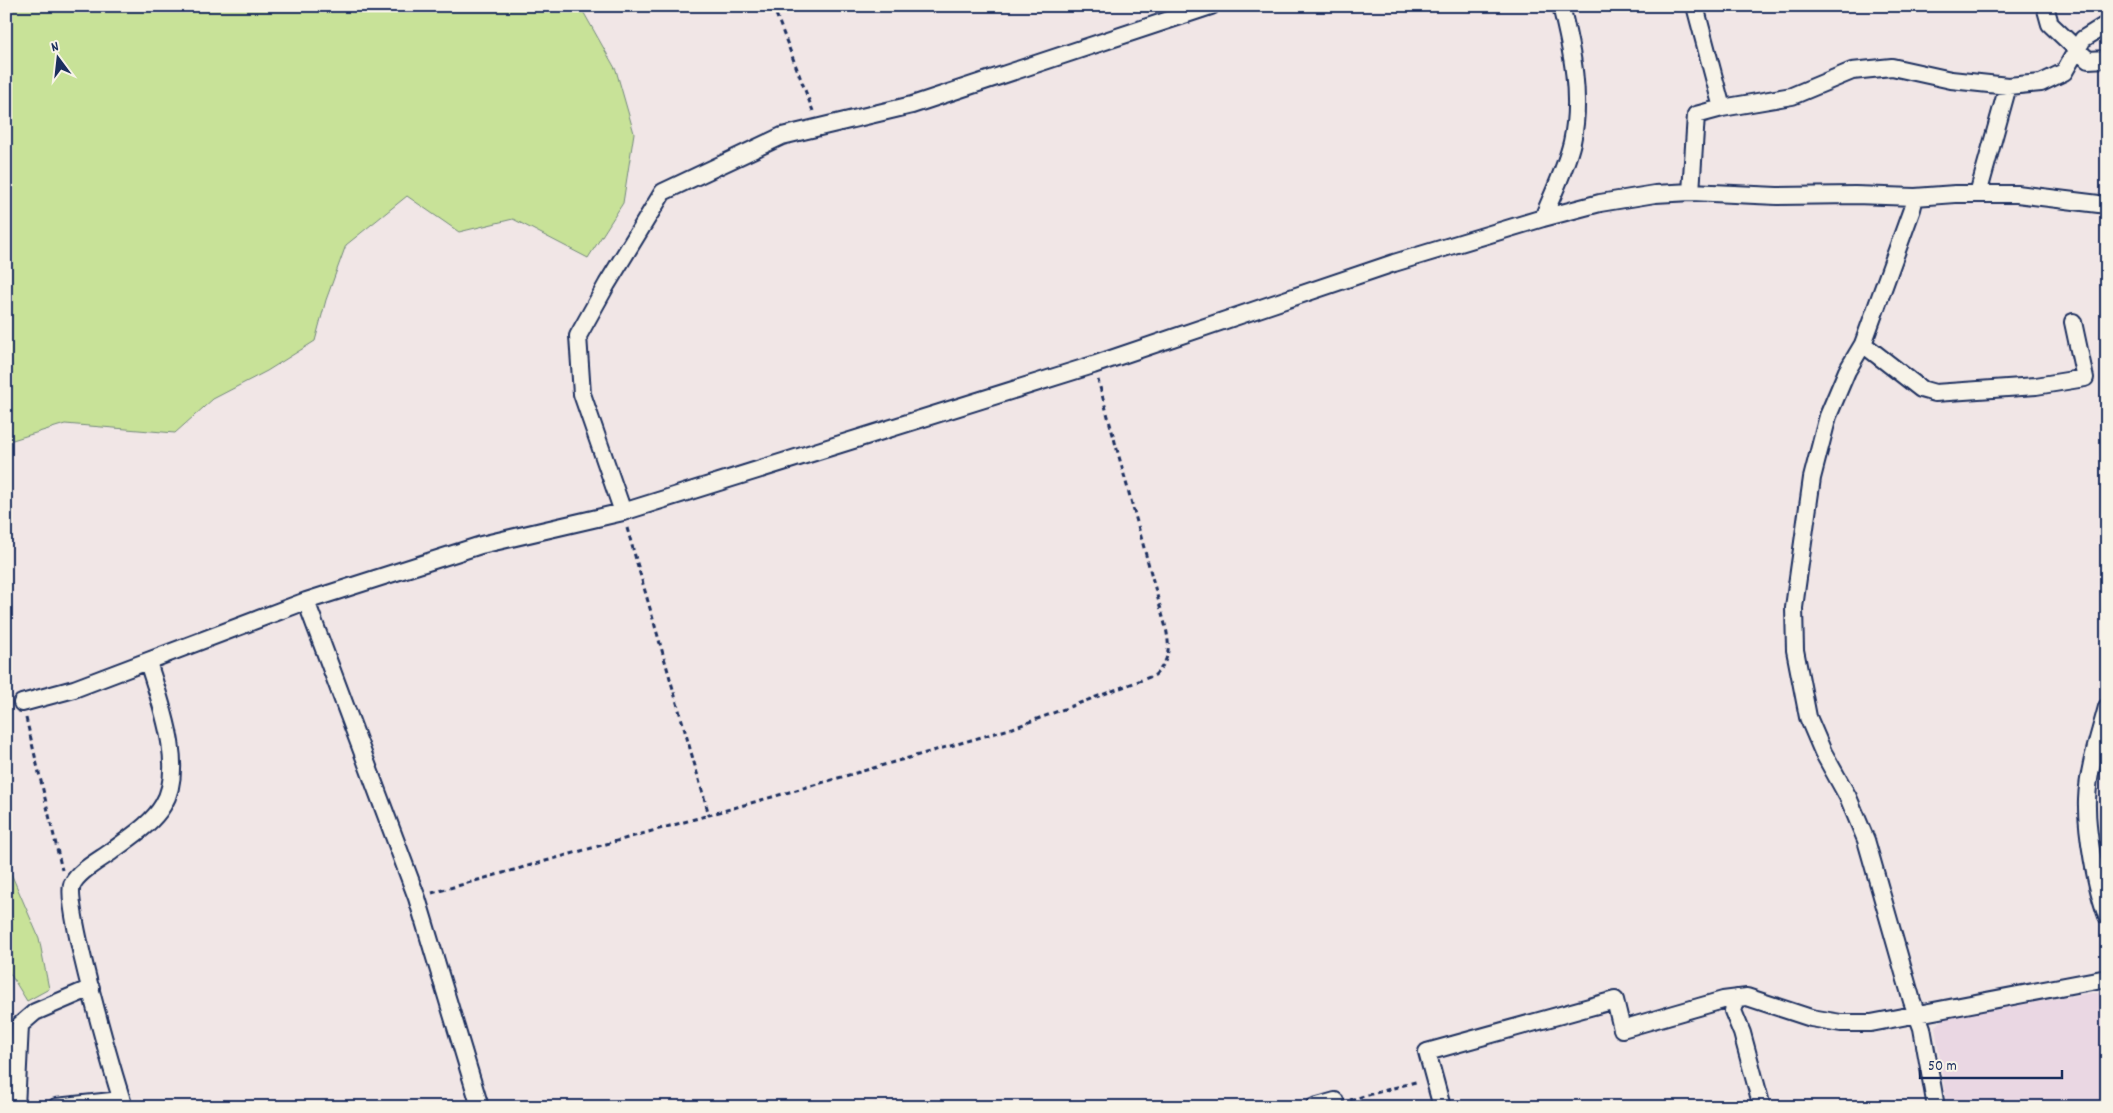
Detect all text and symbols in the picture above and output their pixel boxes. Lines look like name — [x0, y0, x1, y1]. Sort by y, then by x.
north arrow — [32, 32, 82, 82]
text: N — [49, 37, 61, 58]
scale bar — [1920, 1048, 2063, 1080]
text: 50 m — [1928, 1056, 1957, 1078]

